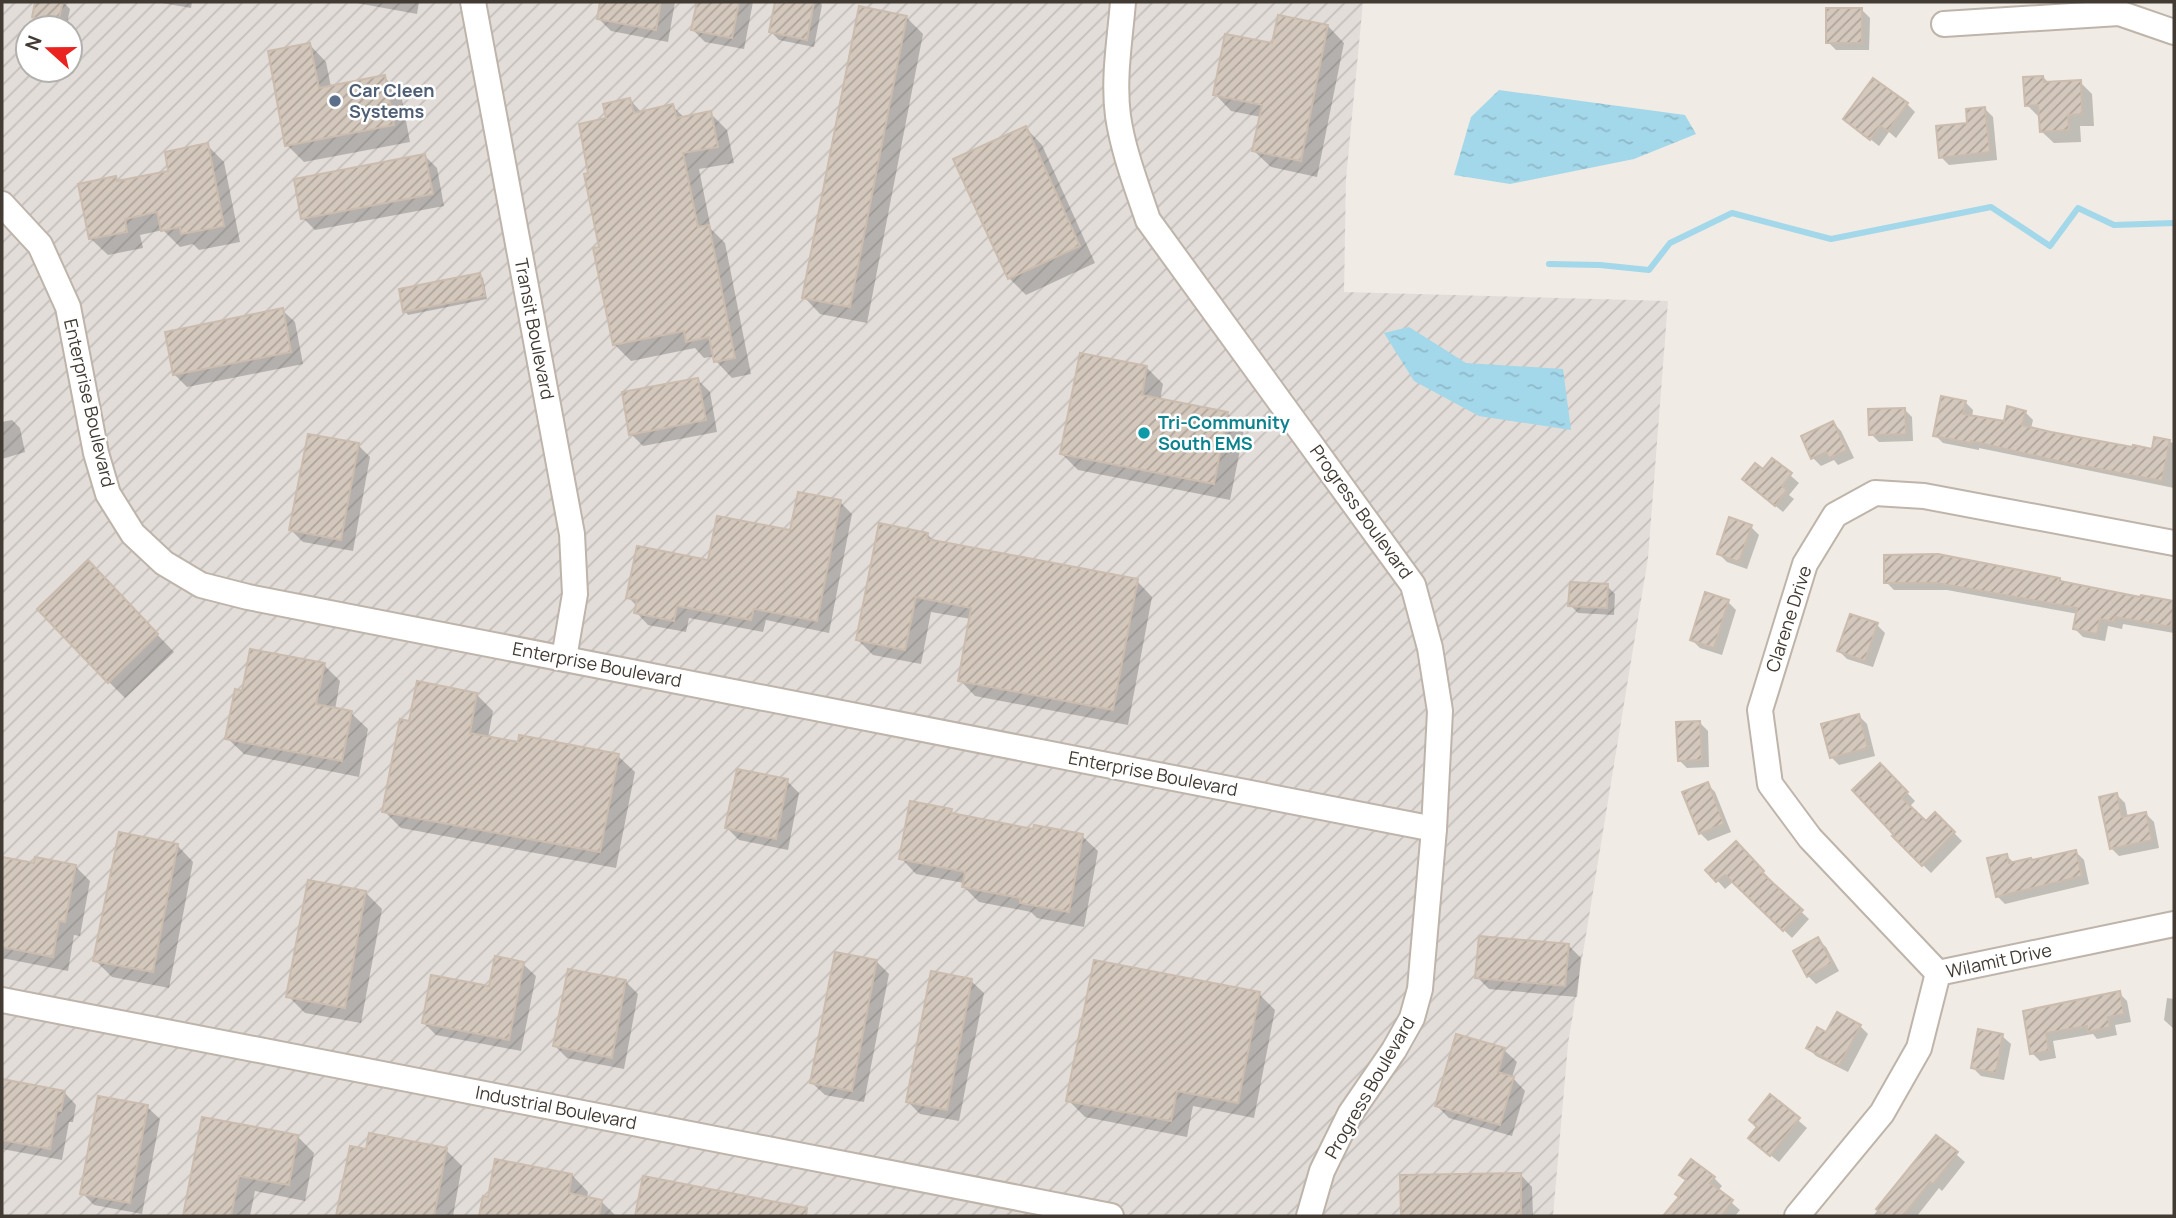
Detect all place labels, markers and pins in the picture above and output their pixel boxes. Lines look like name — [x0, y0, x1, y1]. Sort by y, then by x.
place label: Car Cleen Systems — [349, 78, 434, 123]
marker: Car Cleen Systems — [327, 93, 343, 109]
place label: Tri-Community South EMS — [1158, 410, 1290, 455]
marker: Tri-Community South EMS — [1136, 425, 1152, 441]

